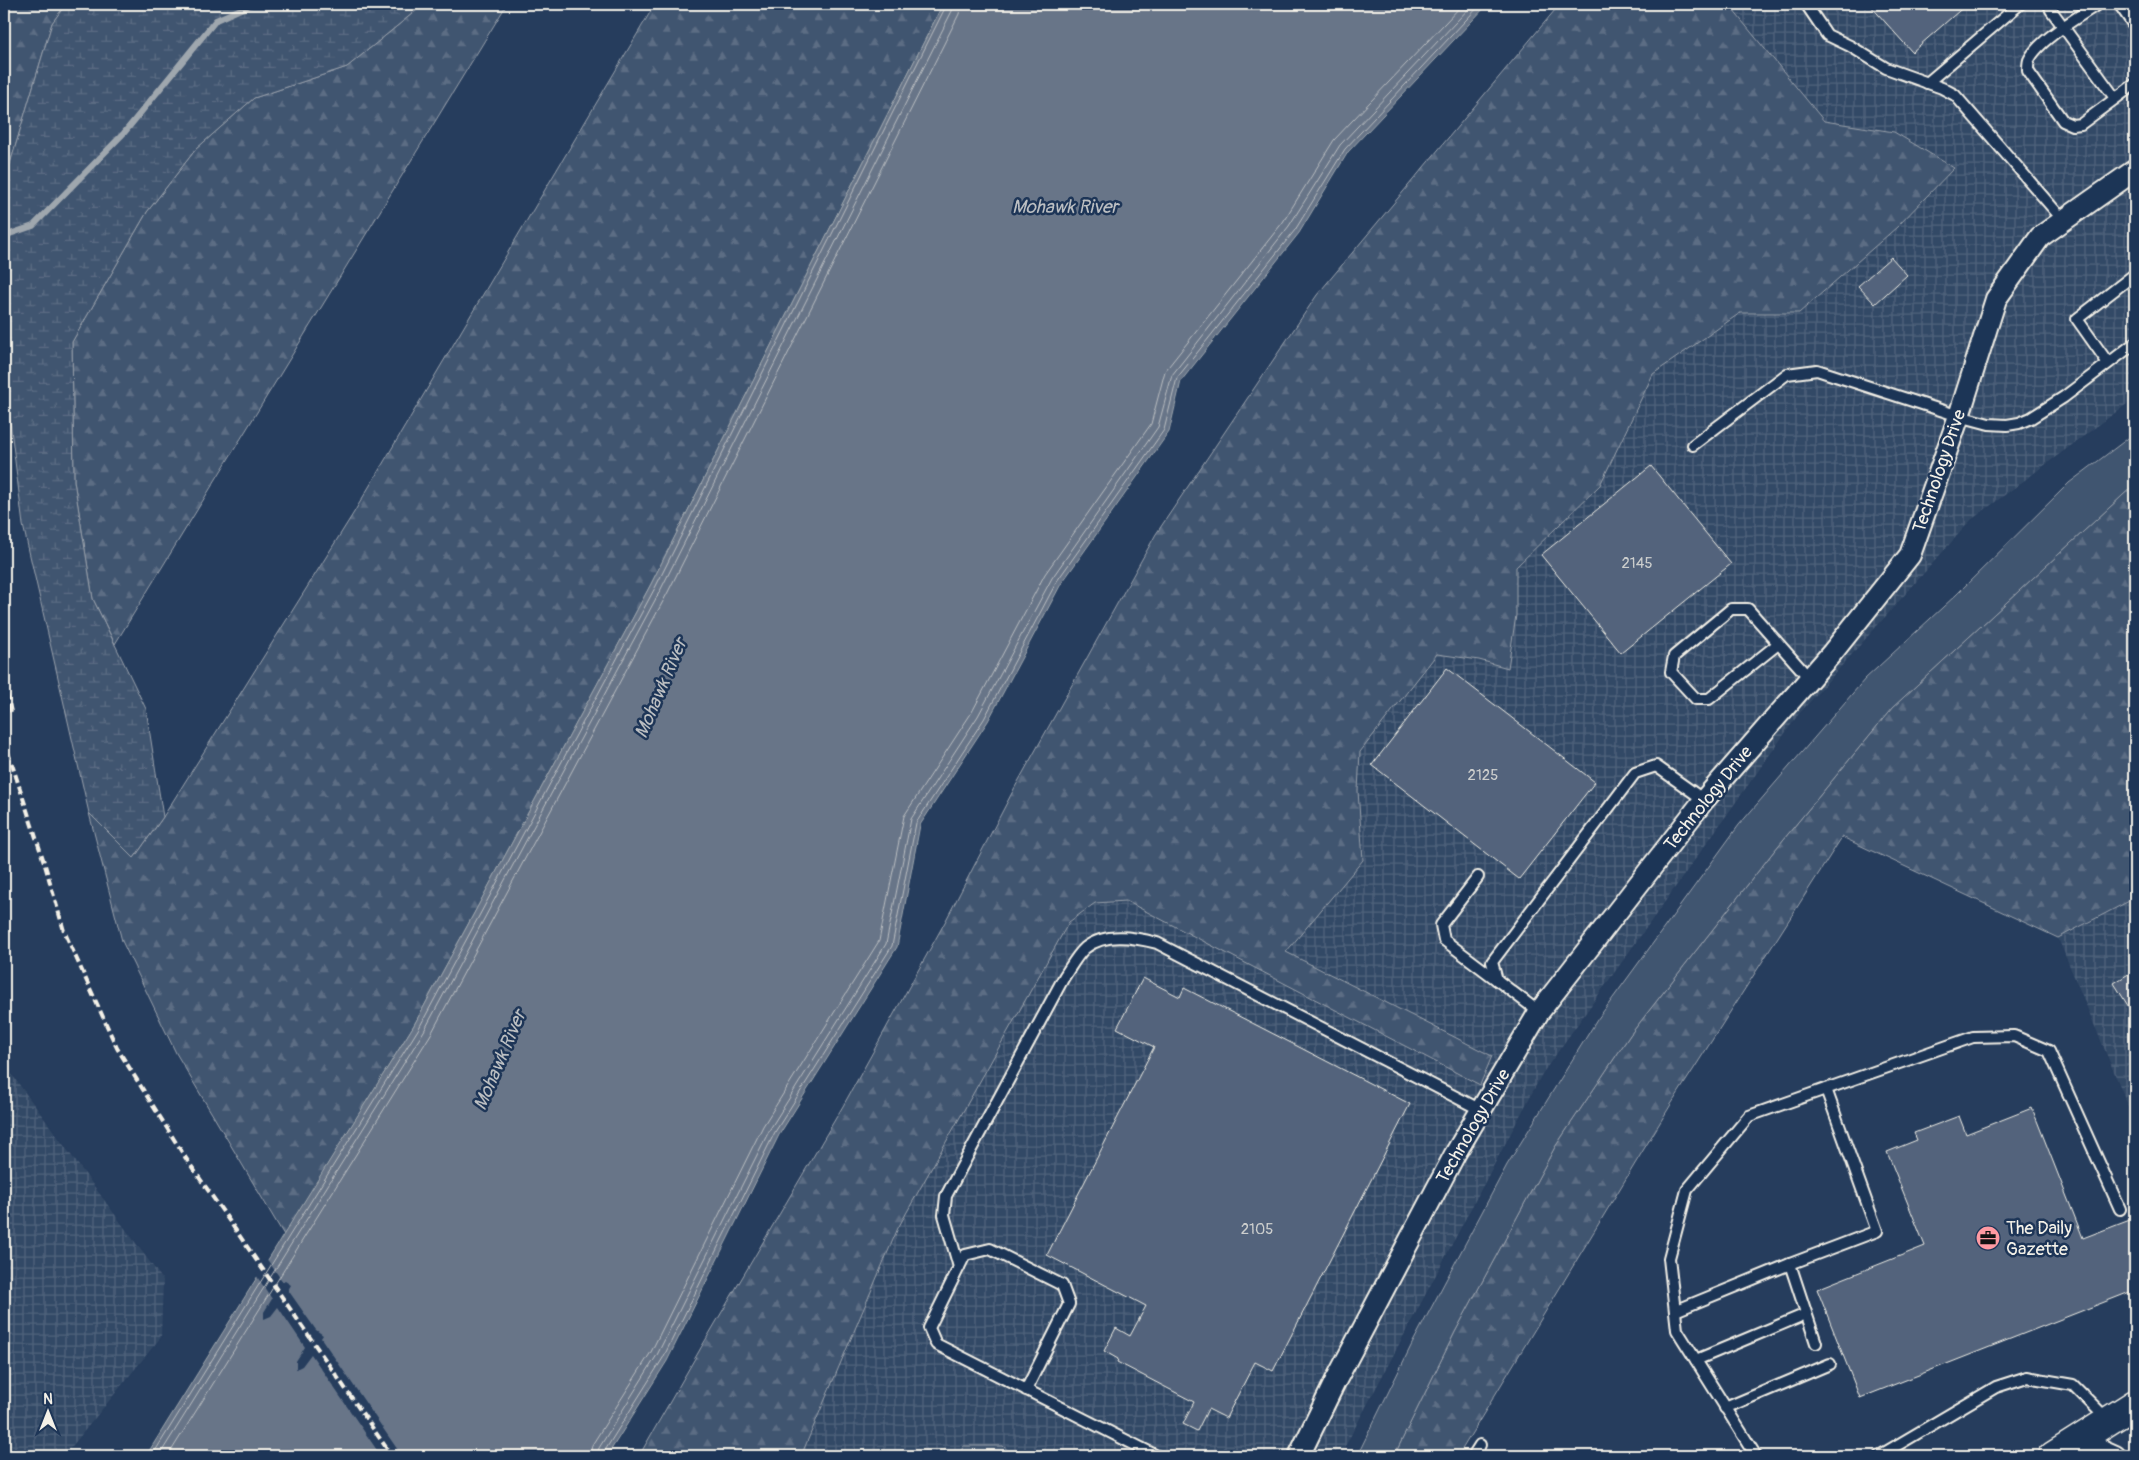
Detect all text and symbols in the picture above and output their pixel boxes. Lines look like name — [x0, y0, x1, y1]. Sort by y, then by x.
water label: Mohawk River — [1012, 195, 1120, 219]
street label: Technology Drive — [1908, 406, 1971, 536]
house number: 2145 — [1621, 554, 1653, 573]
water label: Mohawk River — [629, 633, 694, 742]
street label: Technology Drive — [1659, 741, 1758, 856]
house number: 2125 — [1468, 766, 1498, 785]
water label: Mohawk River — [468, 1005, 533, 1114]
street label: Technology Drive — [1431, 1065, 1516, 1188]
place label: The Daily Gazette — [2006, 1217, 2072, 1261]
house number: 2105 — [1241, 1220, 1273, 1239]
office icon: The Daily Gazette — [1975, 1225, 2001, 1251]
north arrow — [22, 1388, 72, 1438]
text: N — [43, 1391, 53, 1408]

